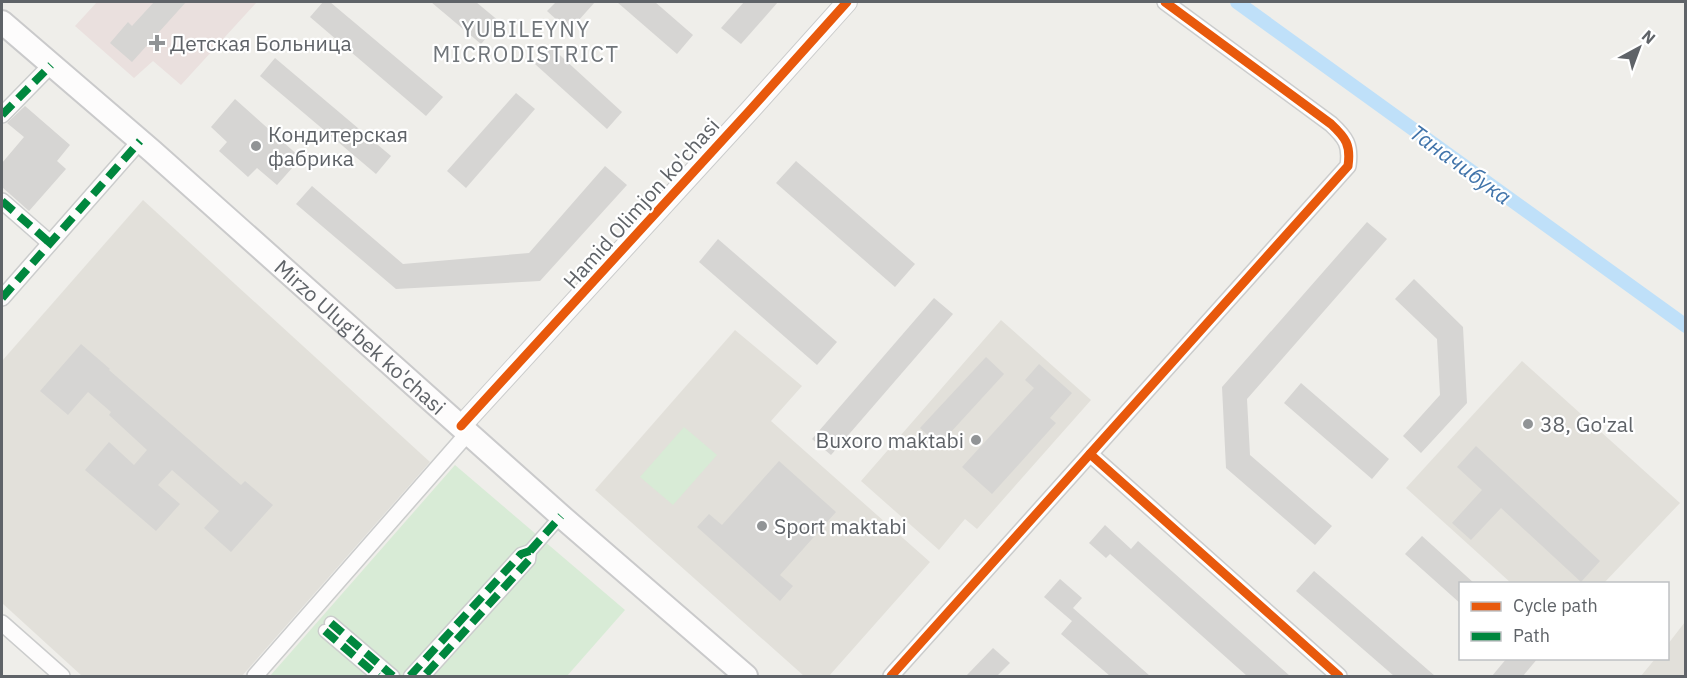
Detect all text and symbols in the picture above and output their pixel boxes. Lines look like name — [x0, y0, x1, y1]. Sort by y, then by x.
district label: YUBILEYNY MICRODISTRICT — [432, 14, 620, 68]
north arrow — [1609, 18, 1669, 78]
text: N — [1638, 25, 1660, 48]
place label: Детская Больница — [170, 29, 352, 57]
marker: Детская Больница — [148, 34, 166, 52]
street label: Hamid Olimjon ko'chasi — [557, 112, 725, 294]
water label: Таначибука — [1404, 117, 1518, 211]
place label: Кондитерская фабрика — [268, 120, 408, 172]
marker: Кондитерская фабрика — [249, 139, 263, 153]
street label: Mirzo Ulug'bek ko'chasi — [269, 253, 452, 421]
place label: 38, Go'zal — [1540, 410, 1634, 438]
marker: 38, Go'zal — [1521, 417, 1535, 431]
place label: Buxoro maktabi — [815, 426, 964, 454]
marker: Buxoro maktabi — [969, 433, 983, 447]
place label: Sport maktabi — [774, 512, 907, 540]
marker: Sport maktabi — [755, 519, 769, 533]
legend — [1459, 582, 1669, 660]
text: Cycle path — [1513, 594, 1598, 617]
text: Path — [1513, 624, 1550, 647]

